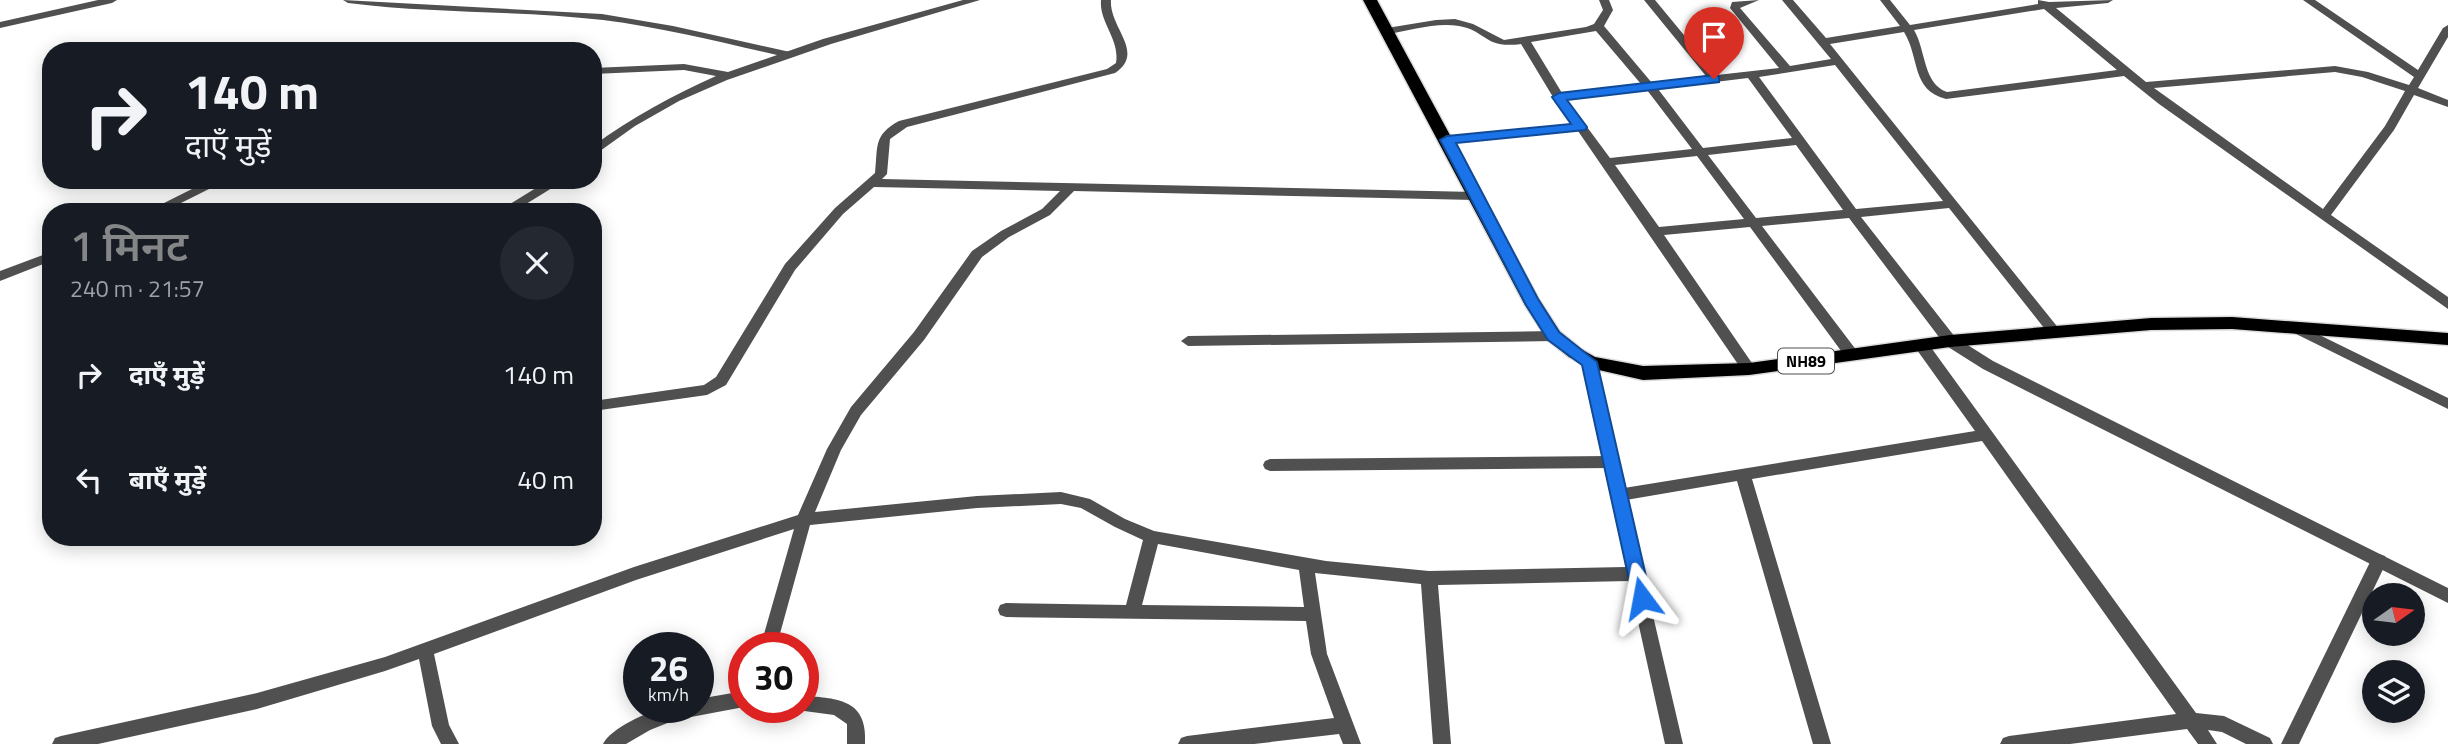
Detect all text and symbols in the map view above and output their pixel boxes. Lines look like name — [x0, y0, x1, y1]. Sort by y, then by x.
pin — [1684, 7, 1744, 79]
icon: arrive — [1695, 18, 1733, 56]
text: 140 m — [185, 53, 319, 128]
icon: right — [70, 70, 161, 161]
text: दाएँ मुड़ें — [185, 121, 271, 169]
text: 1 मिनट — [70, 213, 188, 277]
button: close — [500, 226, 574, 300]
text: 240 m · 21:57 — [70, 271, 205, 306]
road number: NH89 — [1778, 348, 1834, 374]
text: दाएँ मुड़ें — [129, 355, 205, 394]
text: 140 m — [503, 355, 574, 394]
icon: right — [70, 356, 108, 394]
text: बाएँ मुड़ें — [129, 460, 206, 499]
text: 40 m — [517, 460, 574, 499]
icon: left — [70, 461, 108, 499]
position arrow — [1605, 561, 1679, 635]
north arrow — [2362, 583, 2426, 646]
map controls — [2362, 583, 2425, 723]
speed limit sign: 30 — [728, 632, 819, 723]
text: 26 — [649, 641, 688, 695]
button: layers — [2362, 660, 2425, 723]
text: km/h — [648, 681, 689, 708]

